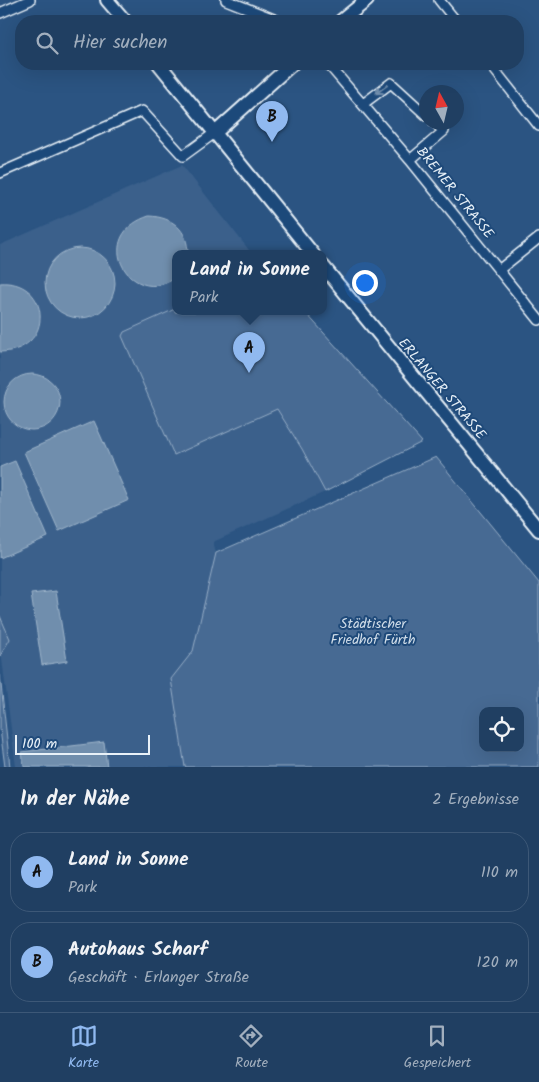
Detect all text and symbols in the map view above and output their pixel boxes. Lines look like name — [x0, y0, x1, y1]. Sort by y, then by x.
search box — [15, 15, 524, 70]
text: Hier suchen — [73, 28, 167, 58]
icon: search — [33, 29, 61, 57]
one-way arrow — [376, 84, 389, 95]
north arrow — [419, 85, 464, 130]
pin: B — [256, 101, 288, 142]
street label: BREMER STRASSE — [411, 142, 500, 244]
popup — [172, 250, 327, 315]
text: Land in Sonne — [189, 255, 310, 285]
your location — [352, 270, 378, 296]
text: Park — [189, 285, 218, 310]
pin: A — [233, 332, 265, 373]
street label: ERLANGER STRASSE — [393, 333, 492, 445]
park label: Städtischer Friedhof Fürth — [331, 613, 415, 651]
map controls — [479, 707, 524, 752]
button: locate — [479, 707, 524, 752]
scale bar — [15, 732, 150, 755]
text: 100 m — [22, 733, 57, 755]
text: In der Nähe — [20, 783, 130, 816]
text: 2 Ergebnisse — [432, 787, 519, 812]
text: Land in Sonne — [68, 845, 188, 875]
text: A — [32, 860, 42, 885]
text: 110 m — [481, 860, 518, 885]
text: Park — [68, 875, 97, 900]
text: Autohaus Scharf — [68, 935, 208, 965]
text: B — [32, 950, 42, 975]
text: 120 m — [477, 950, 518, 975]
text: Geschäft · Erlanger Straße — [68, 965, 249, 990]
tab: Karte — [68, 1022, 99, 1074]
tab: Route — [235, 1022, 268, 1074]
tab: Gespeichert — [404, 1022, 471, 1074]

